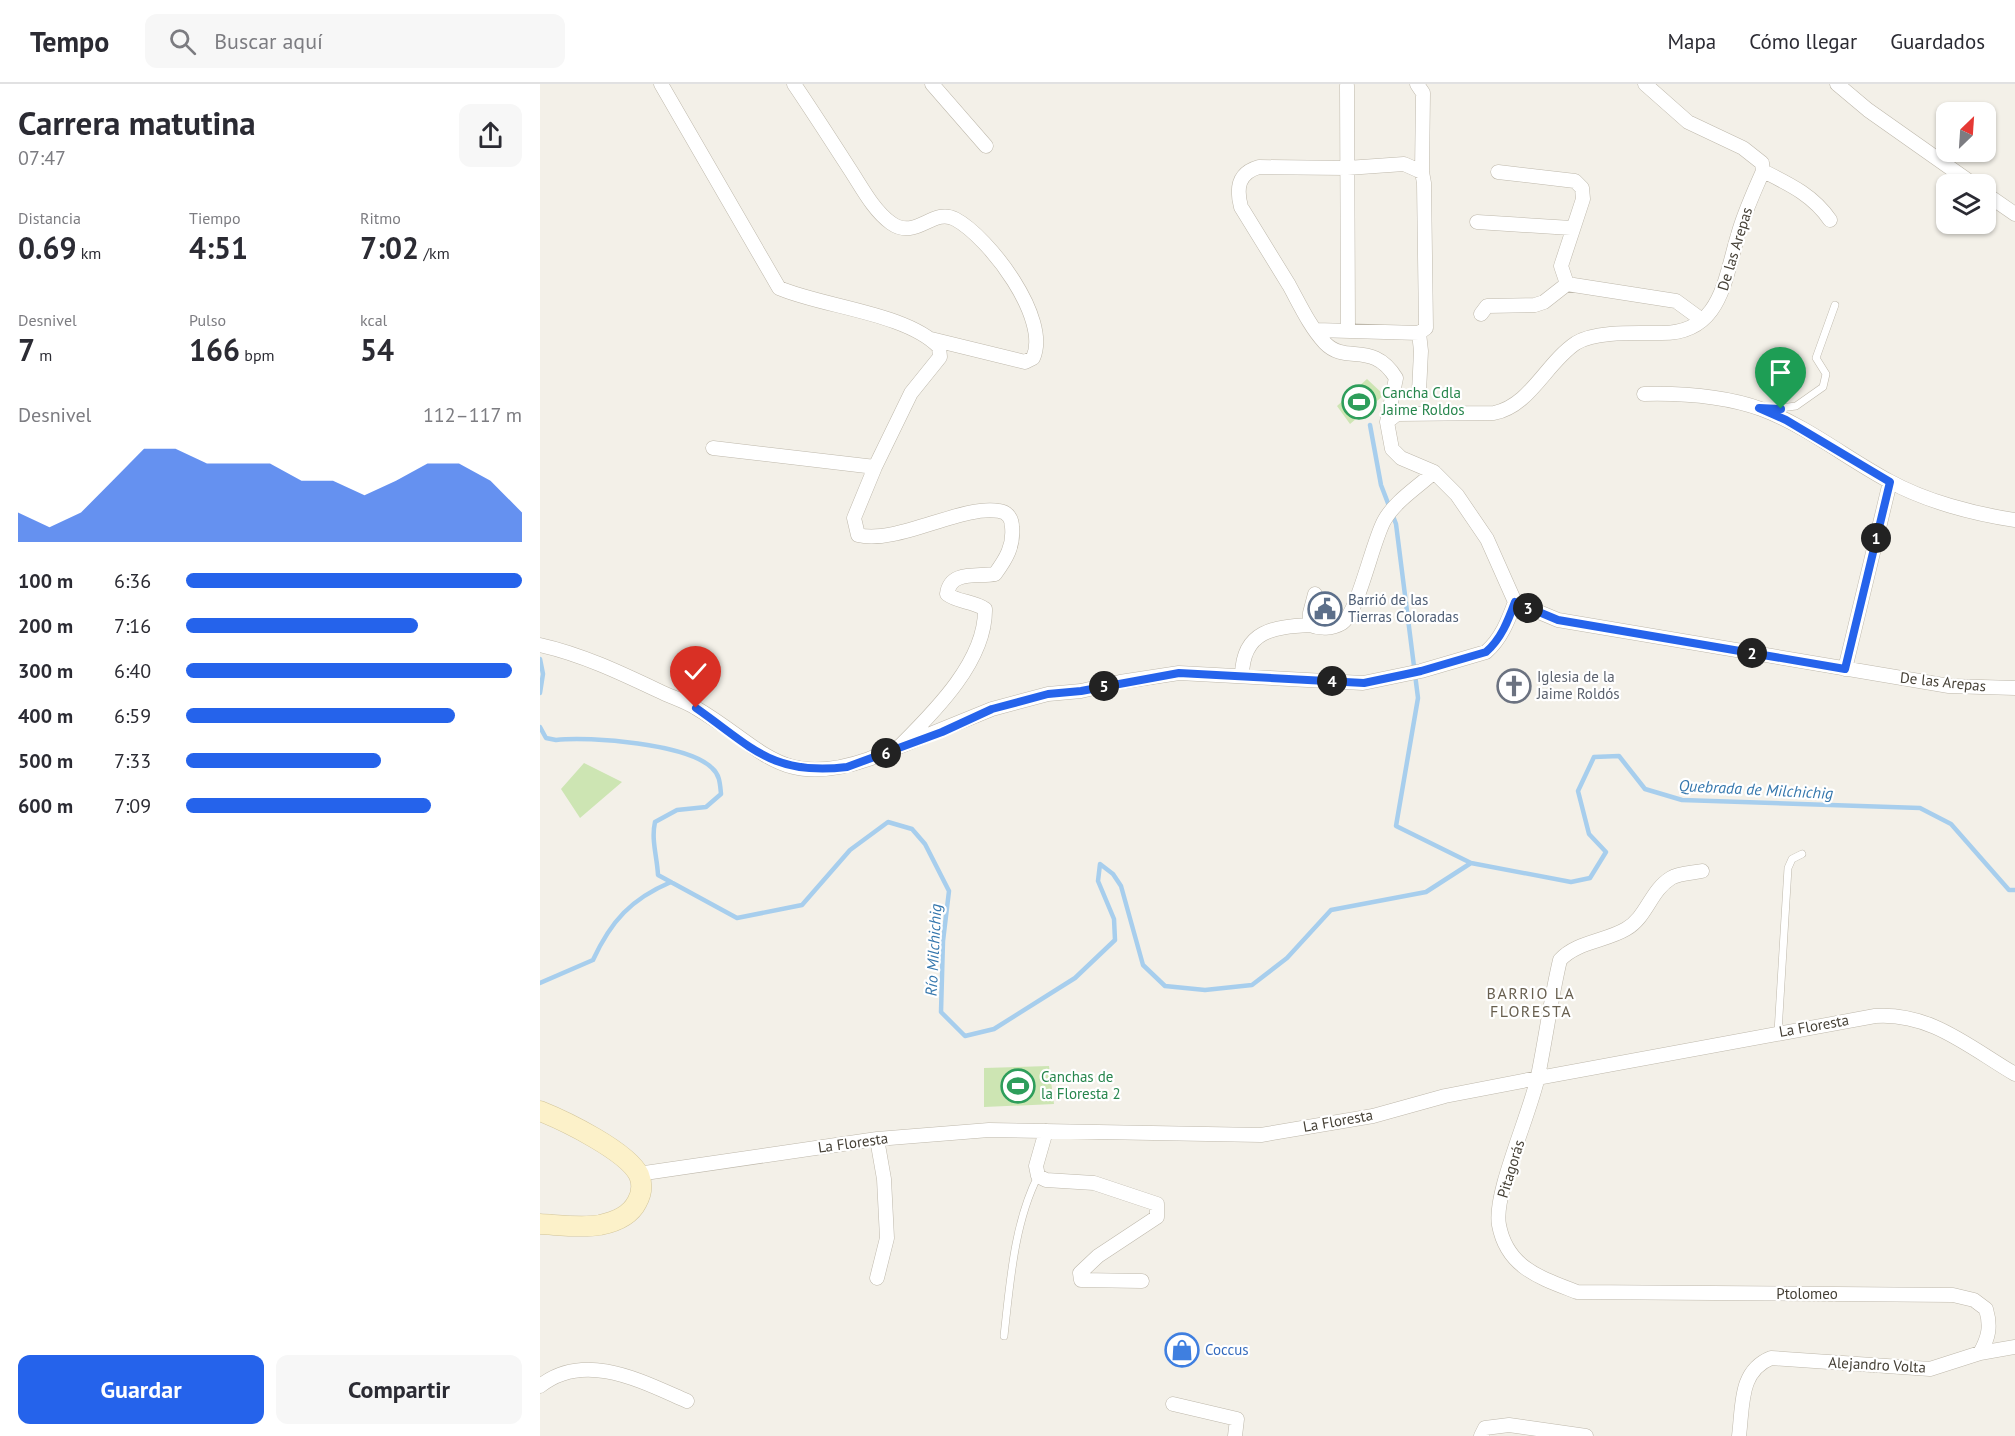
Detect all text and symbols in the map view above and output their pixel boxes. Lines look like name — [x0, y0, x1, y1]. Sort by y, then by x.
search box — [145, 14, 565, 68]
text: Tempo — [30, 23, 109, 60]
icon: search — [166, 25, 199, 58]
text: Buscar aquí — [214, 27, 323, 55]
text: Mapa — [1667, 28, 1716, 55]
text: Cómo llegar — [1749, 28, 1857, 55]
text: Guardados — [1890, 28, 1985, 55]
text: Carrera matutina — [18, 101, 256, 144]
north arrow — [1936, 102, 1996, 162]
map controls — [1936, 102, 1996, 234]
button: share — [459, 104, 522, 167]
text: 07:47 — [18, 145, 66, 171]
button: layers — [1936, 174, 1996, 234]
street label: De las Arepas — [1713, 205, 1756, 293]
text: Distancia — [18, 208, 81, 228]
text: Tiempo — [189, 208, 241, 228]
text: Ritmo — [360, 208, 401, 228]
text: 0.69 — [18, 228, 76, 267]
text: 4:51 — [189, 228, 248, 267]
text: 7:02 — [360, 228, 419, 267]
text: km — [76, 243, 101, 263]
text: /km — [419, 243, 450, 263]
text: Desnivel — [18, 310, 77, 330]
text: Pulso — [189, 310, 226, 330]
text: kcal — [360, 310, 387, 330]
text: 7 — [18, 330, 35, 369]
text: 166 — [189, 330, 240, 369]
text: 54 — [360, 330, 394, 369]
text: m — [35, 345, 52, 365]
text: bpm — [240, 345, 275, 365]
pin — [1755, 347, 1806, 409]
icon: arrive — [1764, 356, 1797, 389]
place label: Cancha Cdla Jaime Roldos — [1381, 383, 1465, 419]
sports icon: Cancha Cdla Jaime Roldos — [1341, 384, 1377, 420]
text: Desnivel — [18, 402, 91, 428]
text: 112–117 m — [423, 402, 522, 428]
pin: 1 — [1861, 523, 1891, 553]
text: 1 — [1871, 528, 1881, 548]
text: 100 m — [18, 568, 73, 594]
text: 6:36 — [114, 568, 151, 594]
place label: Barrió de las Tierras Coloradas — [1348, 590, 1459, 626]
public building icon: Barrió de las Tierras Coloradas — [1307, 591, 1343, 627]
pin: 3 — [1513, 593, 1543, 623]
text: 3 — [1523, 598, 1533, 618]
text: 200 m — [18, 613, 73, 639]
text: 7:16 — [114, 613, 151, 639]
pin: 2 — [1737, 638, 1767, 668]
text: 2 — [1747, 643, 1757, 663]
pin — [670, 646, 721, 708]
icon: check — [679, 655, 712, 688]
text: 300 m — [18, 658, 73, 684]
text: 6:40 — [114, 658, 151, 684]
pin: 4 — [1317, 666, 1347, 696]
place label: Iglesia de la Jaime Roldós — [1536, 667, 1620, 703]
church icon: Iglesia de la Jaime Roldós — [1496, 668, 1532, 704]
street label: De las Arepas — [1899, 668, 1987, 695]
pin: 5 — [1089, 671, 1119, 701]
text: 4 — [1327, 671, 1337, 691]
text: 5 — [1099, 676, 1109, 696]
text: 400 m — [18, 703, 73, 729]
text: 6:59 — [114, 703, 151, 729]
pin: 6 — [871, 738, 901, 768]
text: 6 — [881, 743, 891, 763]
text: 500 m — [18, 748, 73, 774]
text: 7:33 — [114, 748, 151, 774]
water label: Quebrada de Milchichig — [1678, 775, 1834, 803]
text: 600 m — [18, 793, 73, 819]
text: 7:09 — [114, 793, 151, 819]
water label: Río Milchichig — [921, 903, 945, 997]
district label: BARRIO LA FLORESTA — [1487, 983, 1575, 1021]
street label: La Floresta — [1777, 1010, 1850, 1041]
place label: Canchas de la Floresta 2 — [1041, 1067, 1121, 1103]
sports icon: Canchas de la Floresta 2 — [1000, 1068, 1036, 1104]
street label: La Floresta — [1301, 1105, 1374, 1136]
street label: La Floresta — [817, 1128, 889, 1157]
street label: Pitagorás — [1493, 1137, 1528, 1200]
street label: Ptolomeo — [1776, 1284, 1838, 1303]
shop icon: Coccus — [1164, 1332, 1200, 1368]
place label: Coccus — [1205, 1340, 1249, 1359]
street label: Alejandro Volta — [1828, 1352, 1926, 1377]
button: Guardar — [18, 1355, 264, 1424]
button: Compartir — [276, 1355, 522, 1424]

